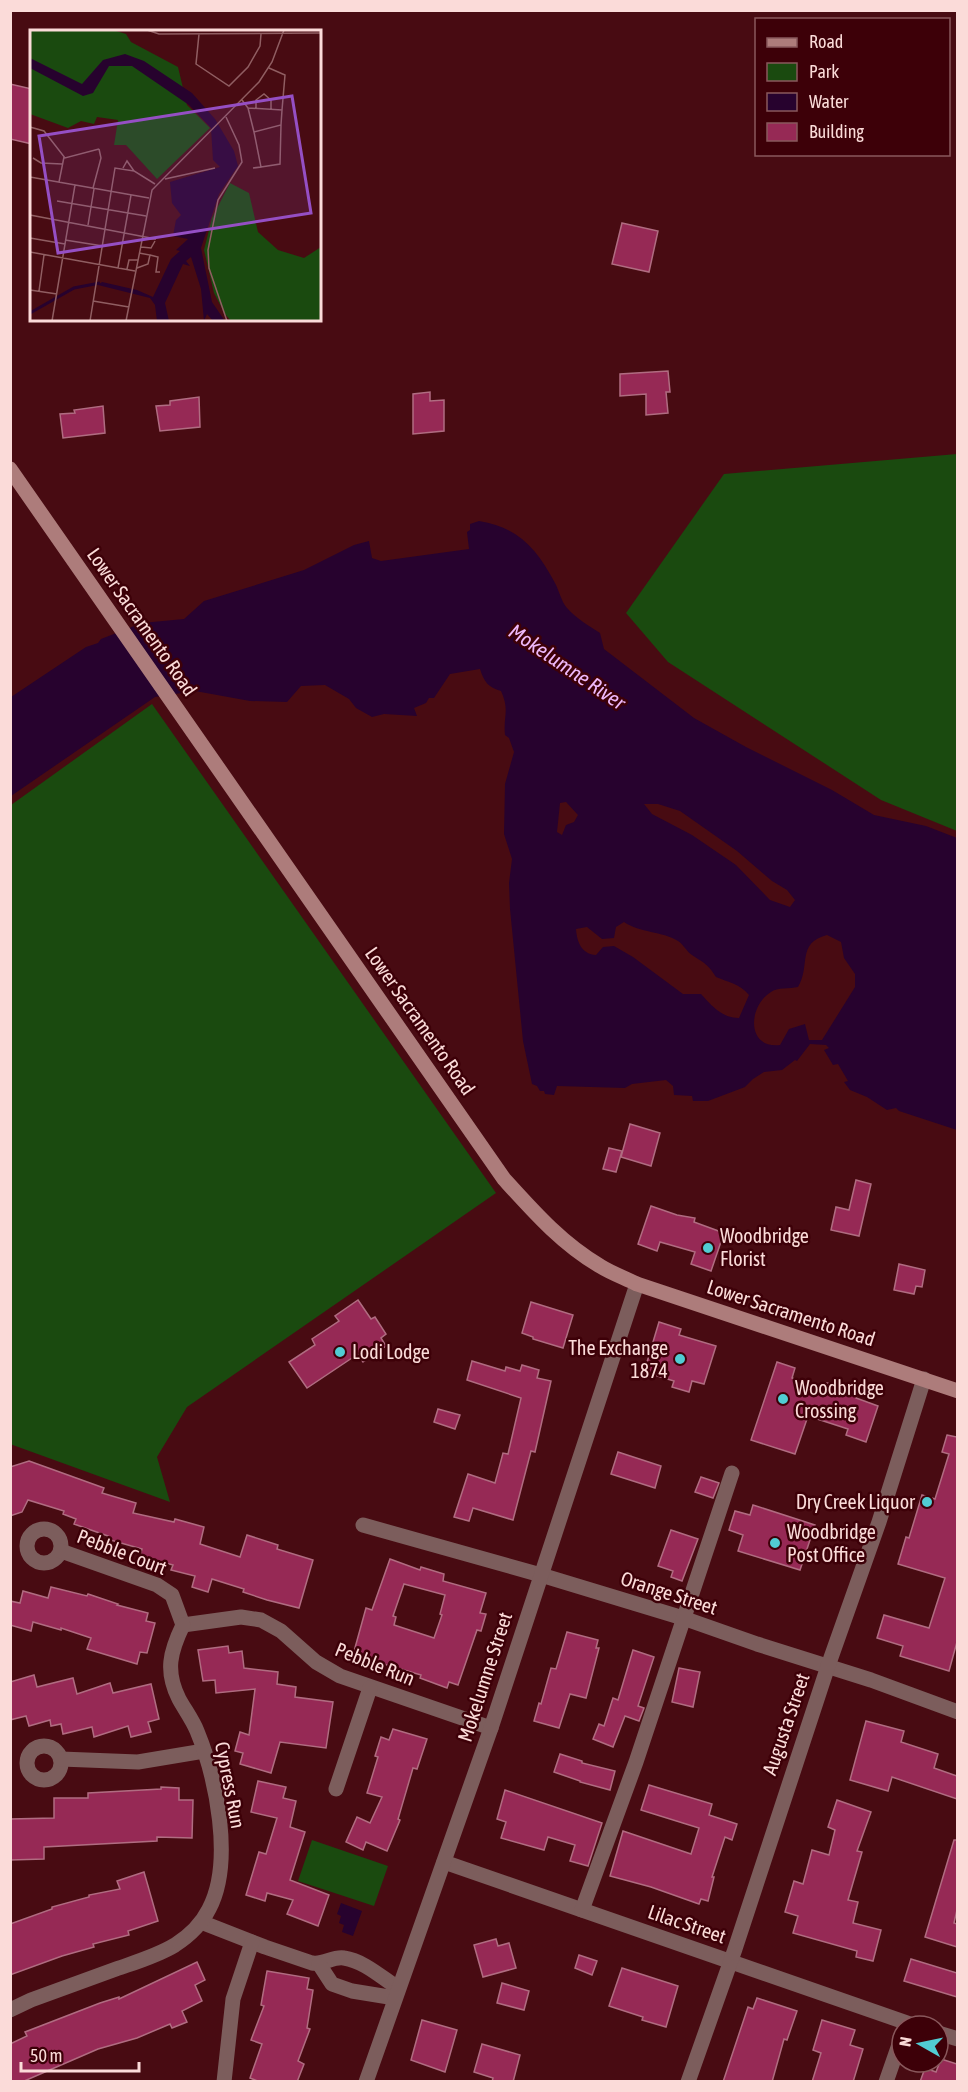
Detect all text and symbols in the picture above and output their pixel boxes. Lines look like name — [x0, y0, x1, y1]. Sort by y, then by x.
legend — [755, 18, 950, 156]
inset map — [30, 30, 321, 321]
text: Road — [809, 31, 843, 52]
text: Park — [809, 61, 839, 82]
text: Water — [809, 91, 849, 112]
text: Building — [809, 121, 864, 142]
street label: Lower Sacramento Road — [83, 543, 202, 700]
water label: Mokelumne River — [505, 618, 631, 714]
street label: Lower Sacramento Road — [361, 942, 480, 1099]
place label: Woodbridge Florist — [720, 1224, 809, 1270]
marker: Woodbridge Florist — [701, 1241, 715, 1255]
street label: Lower Sacramento Road — [704, 1274, 878, 1351]
place label: The Exchange 1874 — [568, 1336, 668, 1382]
place label: Lodi Lodge — [352, 1340, 430, 1363]
marker: Lodi Lodge — [333, 1345, 347, 1359]
marker: The Exchange 1874 — [673, 1352, 687, 1366]
place label: Woodbridge Crossing — [795, 1376, 884, 1422]
marker: Woodbridge Crossing — [776, 1392, 790, 1406]
place label: Dry Creek Liquor — [796, 1490, 916, 1513]
marker: Dry Creek Liquor — [920, 1495, 934, 1509]
place label: Woodbridge Post Office — [787, 1520, 876, 1566]
street label: Pebble Court — [74, 1524, 170, 1579]
marker: Woodbridge Post Office — [768, 1536, 782, 1550]
street label: Orange Street — [618, 1566, 721, 1619]
street label: Mokelumne Street — [453, 1609, 516, 1745]
street label: Pebble Run — [332, 1637, 418, 1690]
street label: Augusta Street — [757, 1670, 814, 1778]
street label: Cypress Run — [211, 1740, 250, 1830]
street label: Lilac Street — [645, 1899, 729, 1948]
north arrow — [890, 2014, 950, 2074]
scale bar — [21, 2035, 140, 2073]
text: N — [896, 2036, 915, 2048]
text: 50 m — [30, 2045, 62, 2066]

